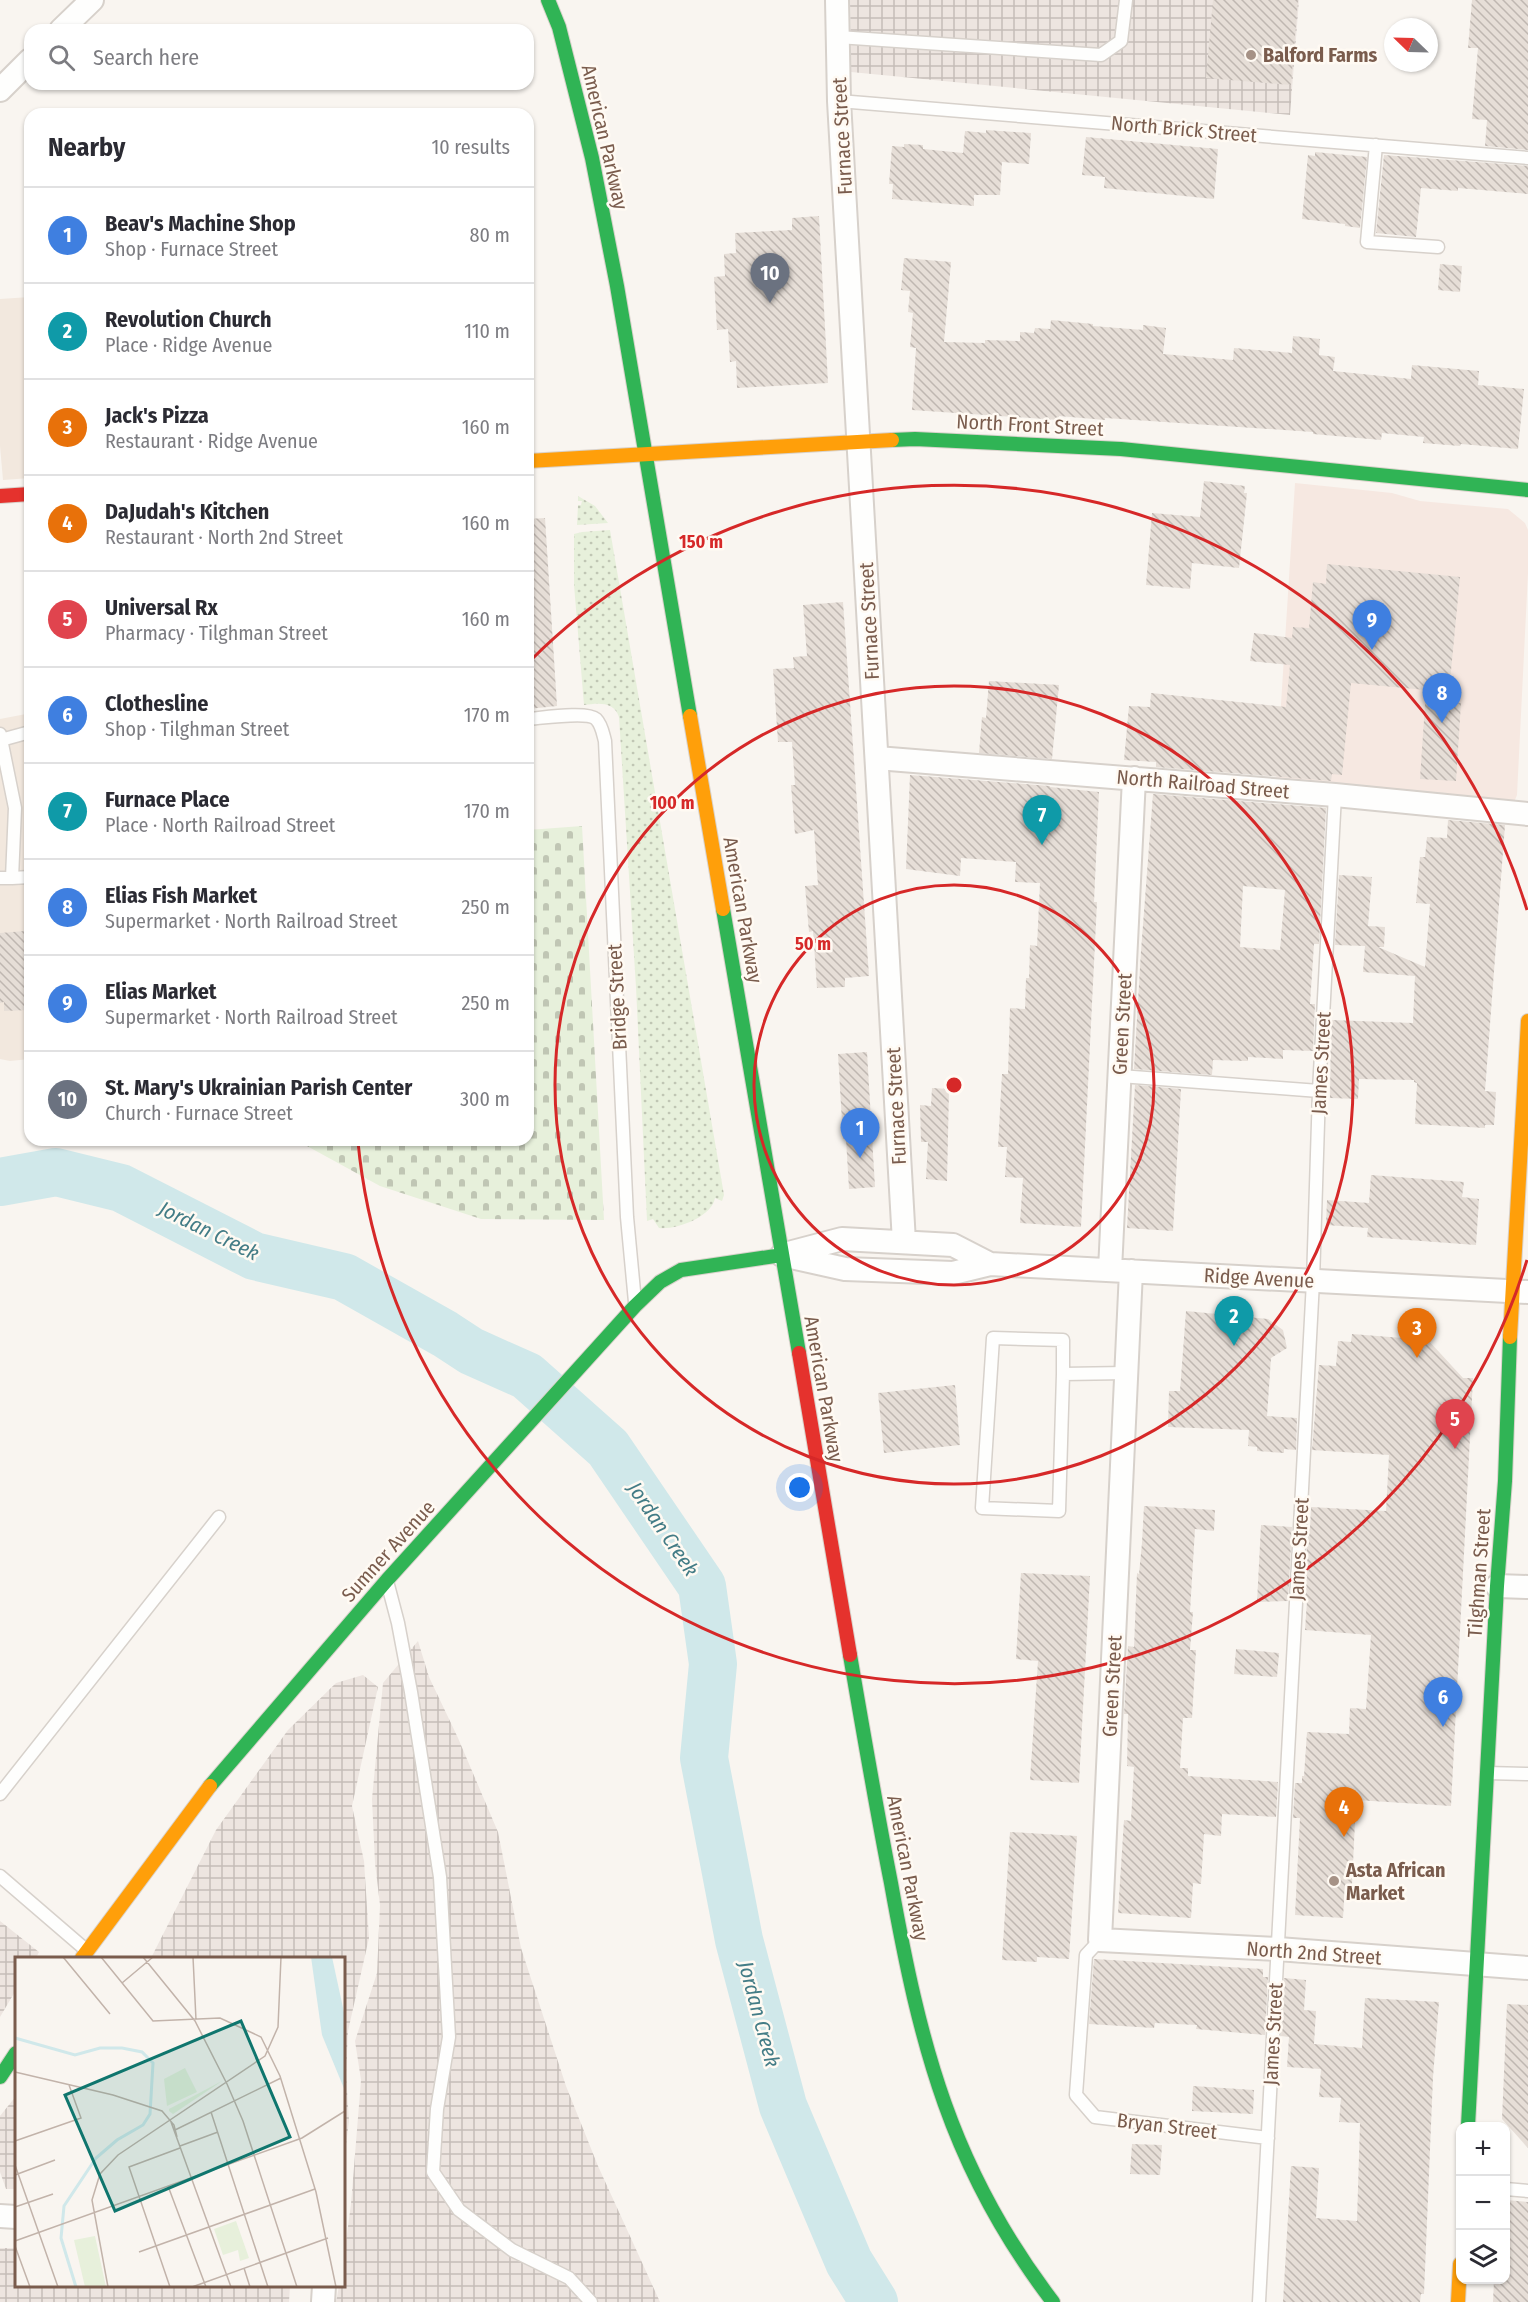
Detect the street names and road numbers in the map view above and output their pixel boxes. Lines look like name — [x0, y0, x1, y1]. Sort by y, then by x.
street label: American Parkway — [577, 62, 633, 212]
street label: Furnace Street — [827, 76, 857, 195]
street label: North Brick Street — [1110, 111, 1258, 147]
street label: North Front Street — [956, 409, 1105, 441]
street label: Furnace Street — [854, 561, 884, 680]
street label: North Railroad Street — [1116, 764, 1291, 804]
street label: American Parkway — [718, 835, 768, 985]
street label: Bridge Street — [602, 943, 632, 1051]
street label: Green Street — [1107, 972, 1137, 1076]
street label: James Street — [1306, 1011, 1336, 1115]
street label: Furnace Street — [881, 1046, 911, 1165]
street label: Ridge Avenue — [1203, 1263, 1315, 1293]
street label: American Parkway — [799, 1314, 849, 1464]
street label: Sumner Avenue — [336, 1495, 440, 1607]
street label: James Street — [1284, 1497, 1314, 1601]
street label: Tilghman Street — [1463, 1507, 1496, 1638]
street label: Green Street — [1097, 1634, 1127, 1738]
street label: American Parkway — [882, 1793, 934, 1943]
street label: North 2nd Street — [1246, 1936, 1383, 1970]
street label: James Street — [1258, 1982, 1288, 2086]
street label: Bryan Street — [1116, 2108, 1219, 2144]

